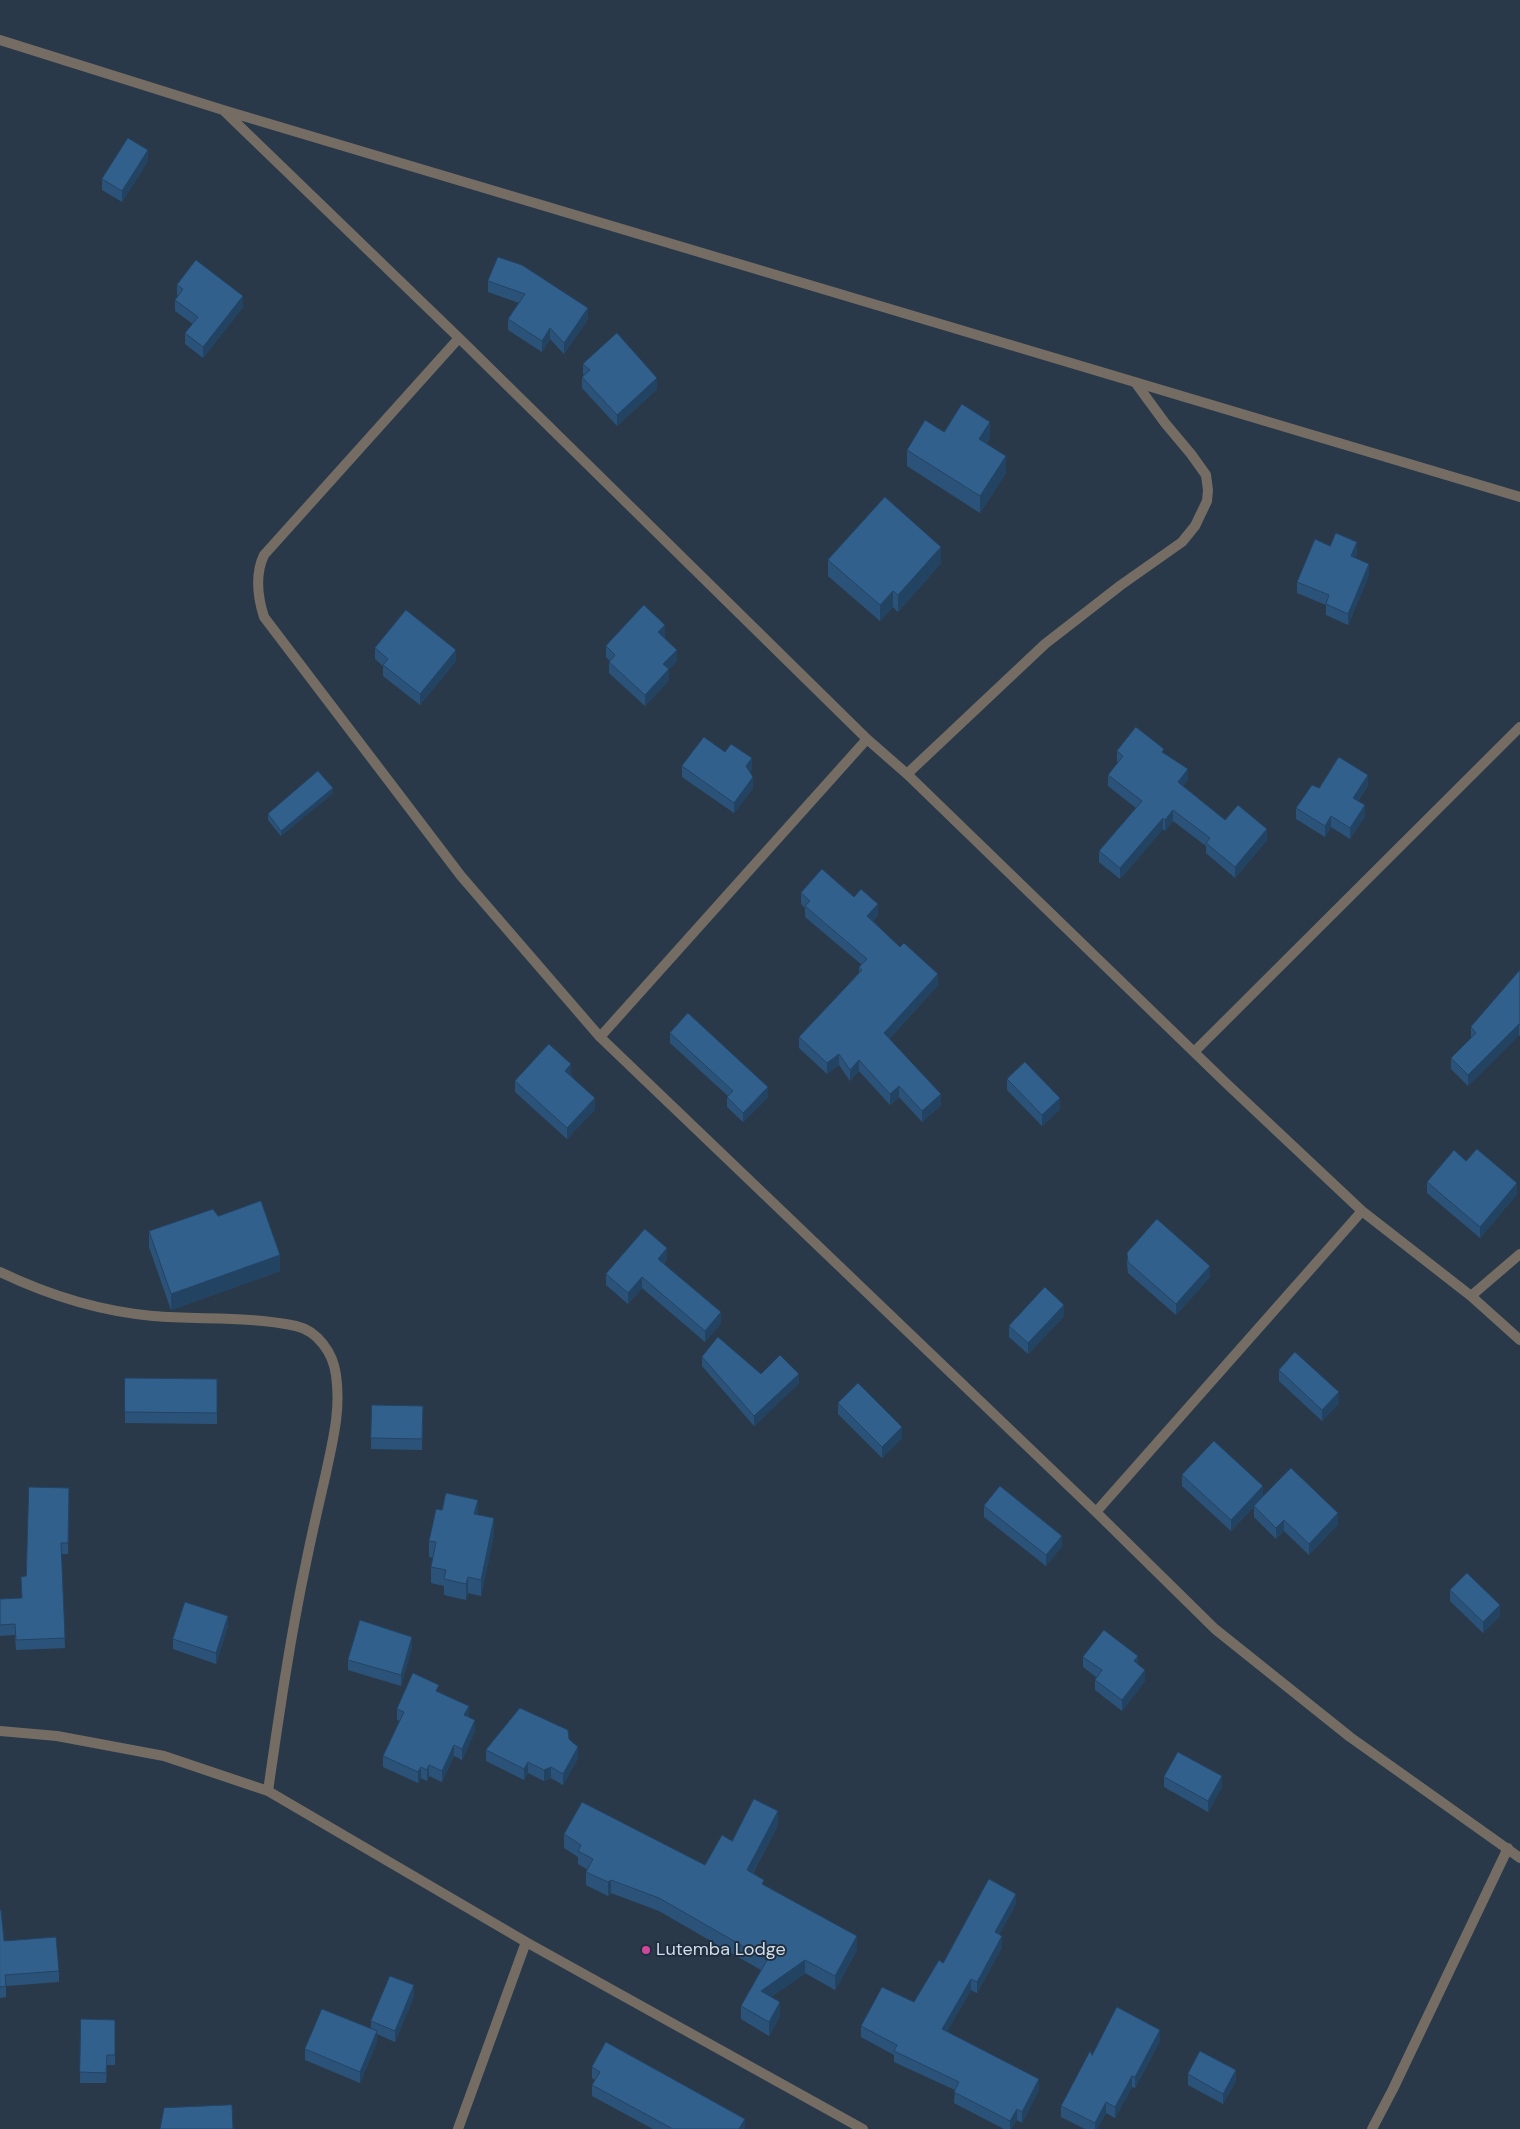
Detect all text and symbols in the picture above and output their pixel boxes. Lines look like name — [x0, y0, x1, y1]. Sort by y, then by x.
place label: Lutemba Lodge — [656, 1939, 786, 1961]
marker: Lutemba Lodge — [640, 1944, 652, 1956]

